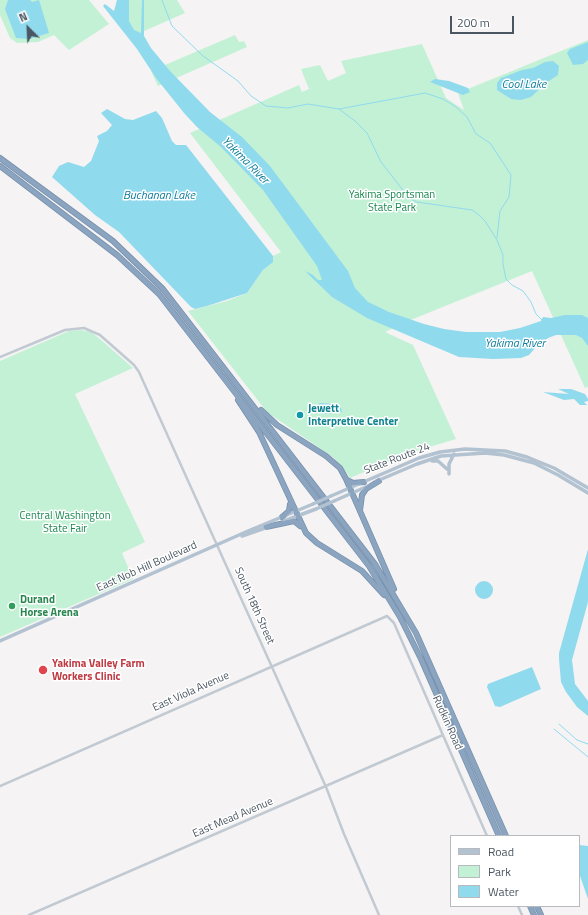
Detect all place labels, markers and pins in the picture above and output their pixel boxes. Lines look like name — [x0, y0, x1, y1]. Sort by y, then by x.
place label: Jewett Interpretive Center — [308, 402, 398, 428]
marker: Jewett Interpretive Center — [295, 410, 305, 420]
place label: Durand Horse Arena — [20, 593, 79, 619]
marker: Durand Horse Arena — [7, 601, 17, 611]
place label: Yakima Valley Farm Workers Clinic — [52, 657, 145, 683]
marker: Yakima Valley Farm Workers Clinic — [37, 664, 49, 676]

